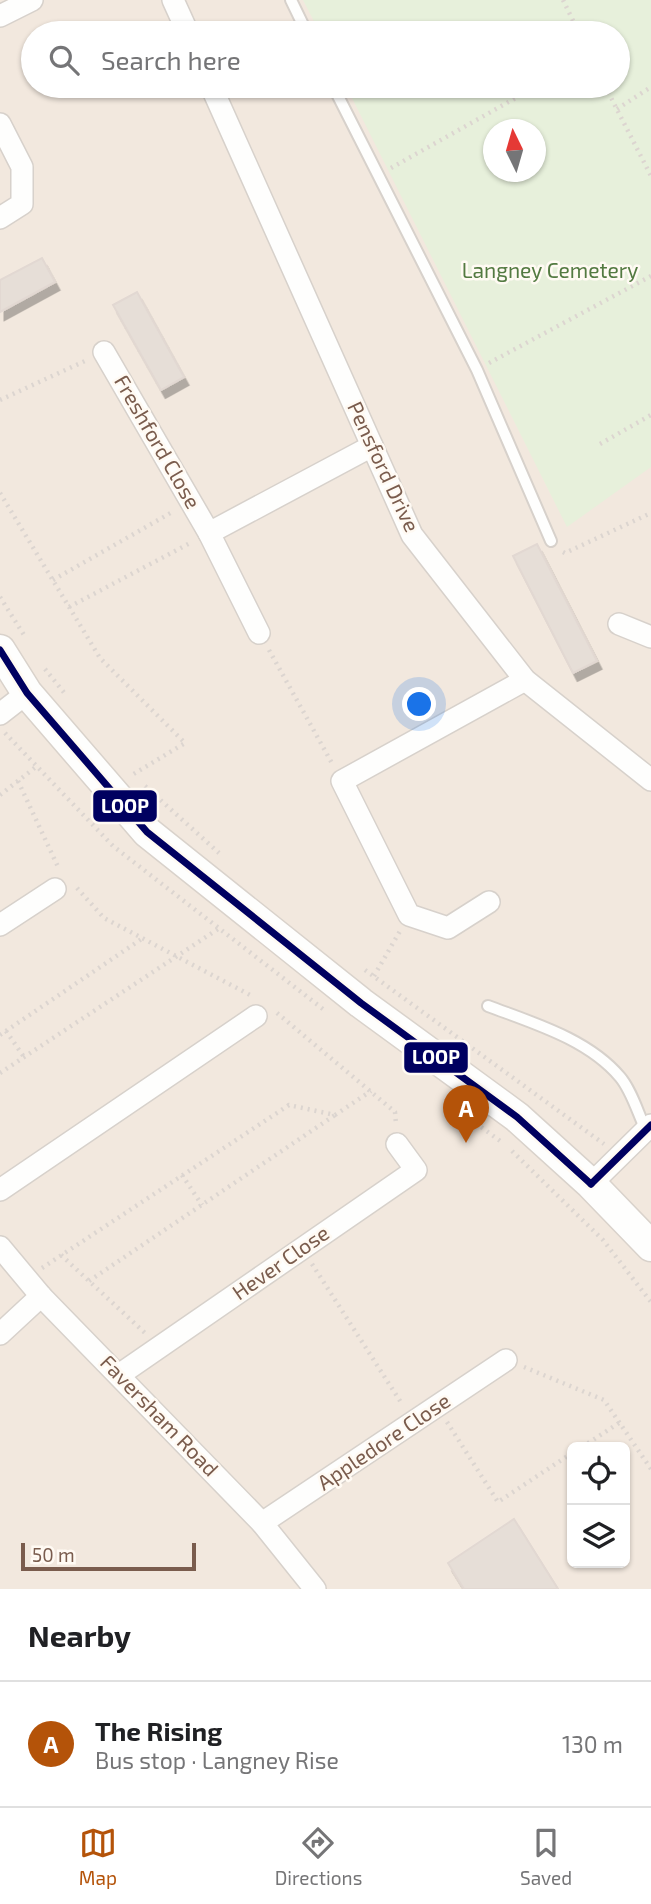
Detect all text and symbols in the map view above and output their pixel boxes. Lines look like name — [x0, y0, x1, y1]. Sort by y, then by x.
search box — [21, 21, 630, 98]
icon: search — [45, 41, 83, 79]
text: Search here — [101, 44, 241, 75]
north arrow — [483, 119, 546, 182]
park label: Langney Cemetery — [462, 257, 638, 282]
street label: Freshford Close — [110, 370, 207, 512]
street label: Pensford Drive — [343, 397, 425, 536]
your location — [402, 687, 436, 721]
line badge: LOOP — [92, 789, 158, 823]
text: LOOP — [101, 794, 149, 817]
line badge: LOOP — [403, 1041, 469, 1074]
text: LOOP — [412, 1045, 460, 1068]
pin: A — [443, 1085, 489, 1143]
street label: Hever Close — [227, 1219, 333, 1304]
street label: Faversham Road — [96, 1349, 224, 1481]
street label: Appledore Close — [312, 1387, 454, 1494]
map controls — [567, 1442, 630, 1568]
button: locate — [567, 1442, 630, 1505]
button: layers — [567, 1505, 630, 1568]
scale bar — [21, 1540, 196, 1572]
text: 50 m — [32, 1543, 75, 1566]
text: Nearby — [28, 1617, 131, 1653]
text: The Rising — [95, 1715, 222, 1746]
text: A — [43, 1730, 59, 1758]
text: 130 m — [562, 1730, 623, 1758]
text: Bus stop · Langney Rise — [95, 1746, 339, 1774]
tab: Map — [79, 1824, 117, 1889]
tab: Directions — [275, 1824, 362, 1889]
tab: Saved — [520, 1824, 572, 1889]

